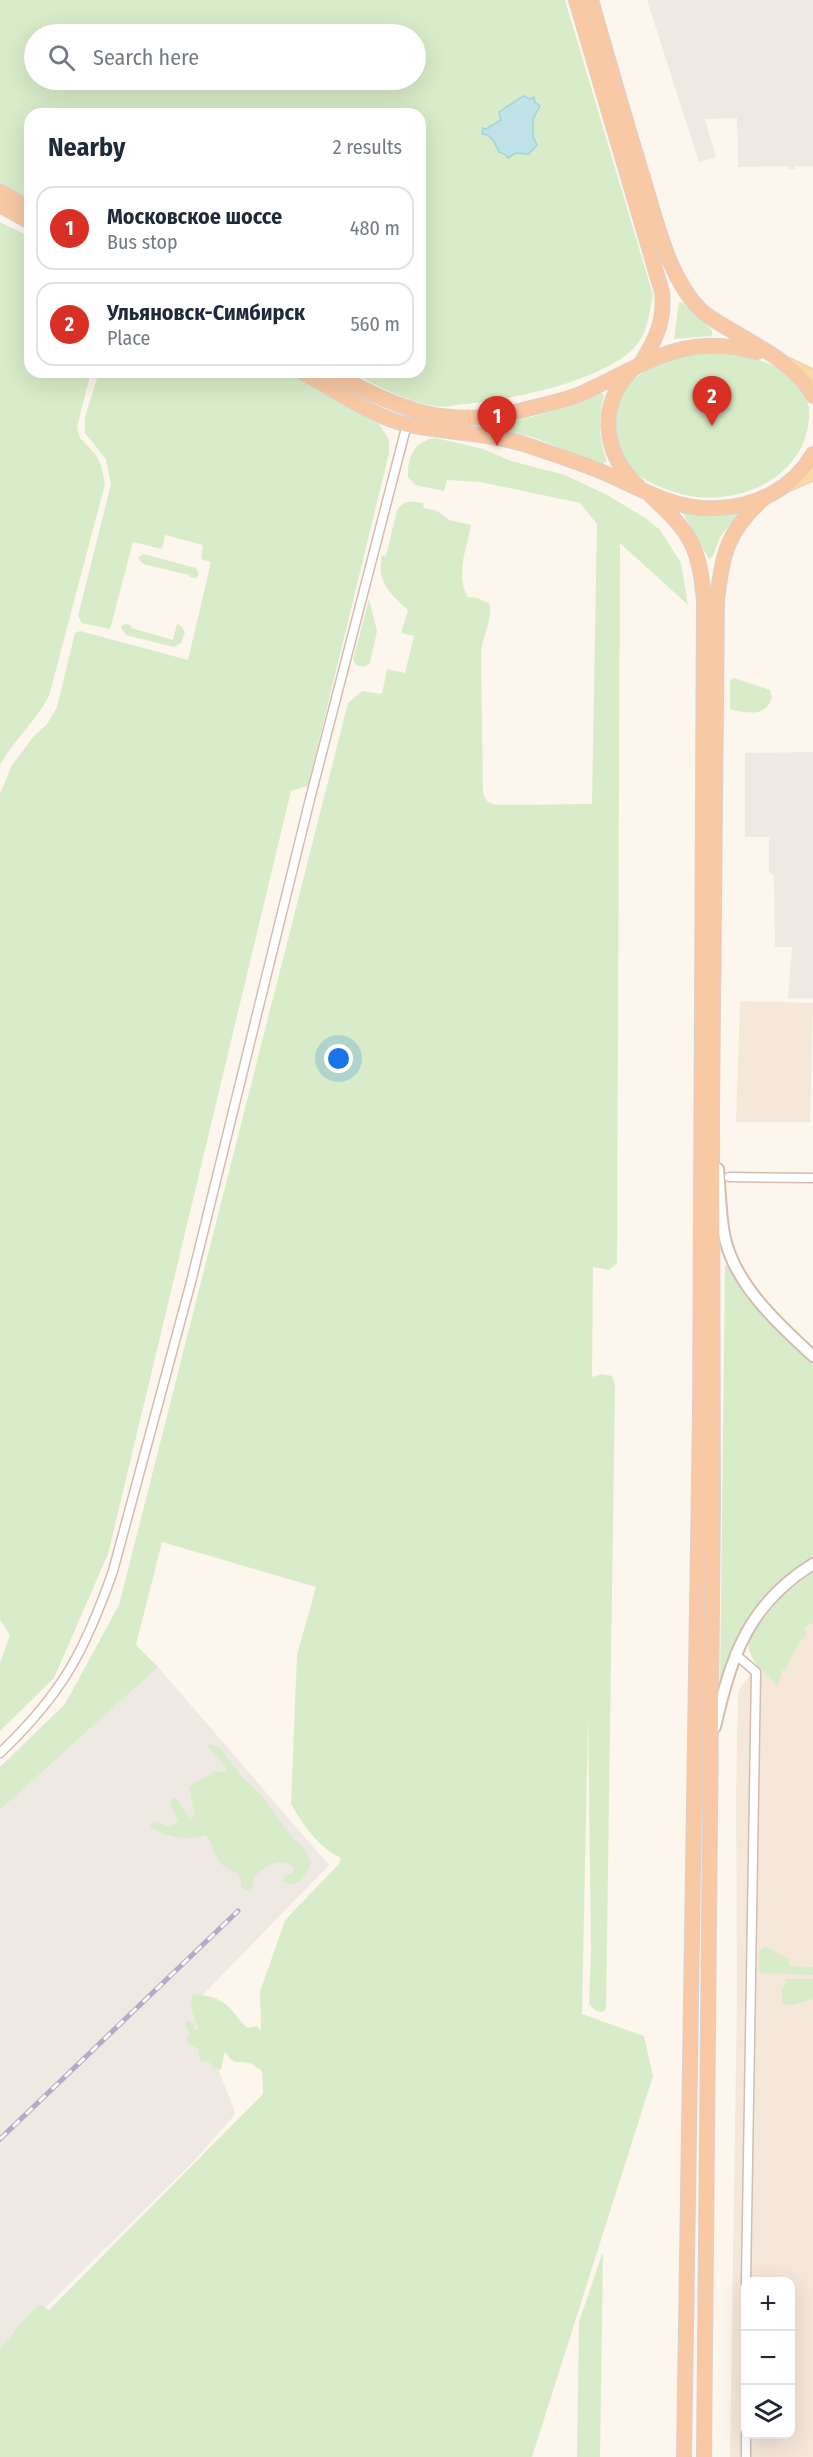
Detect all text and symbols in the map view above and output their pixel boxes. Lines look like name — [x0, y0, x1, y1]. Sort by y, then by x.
search box — [24, 24, 426, 90]
icon: search — [45, 41, 78, 74]
text: Search here — [93, 44, 199, 71]
text: Nearby — [48, 132, 125, 163]
text: 2 results — [333, 135, 402, 159]
text: Московское шоссе — [107, 203, 282, 230]
text: 1 — [65, 216, 74, 240]
text: 480 m — [350, 216, 400, 240]
text: Bus stop — [107, 230, 178, 254]
text: Ульяновск-Симбирск — [107, 299, 305, 326]
text: 2 — [65, 312, 74, 336]
text: 560 m — [350, 312, 400, 336]
text: Place — [107, 326, 150, 350]
pin: 2 — [692, 376, 732, 426]
pin: 1 — [478, 396, 516, 446]
your location — [324, 1044, 353, 1073]
map controls — [741, 2277, 795, 2439]
button: + — [741, 2277, 795, 2331]
button: − — [741, 2331, 795, 2385]
button: layers — [741, 2385, 795, 2439]

